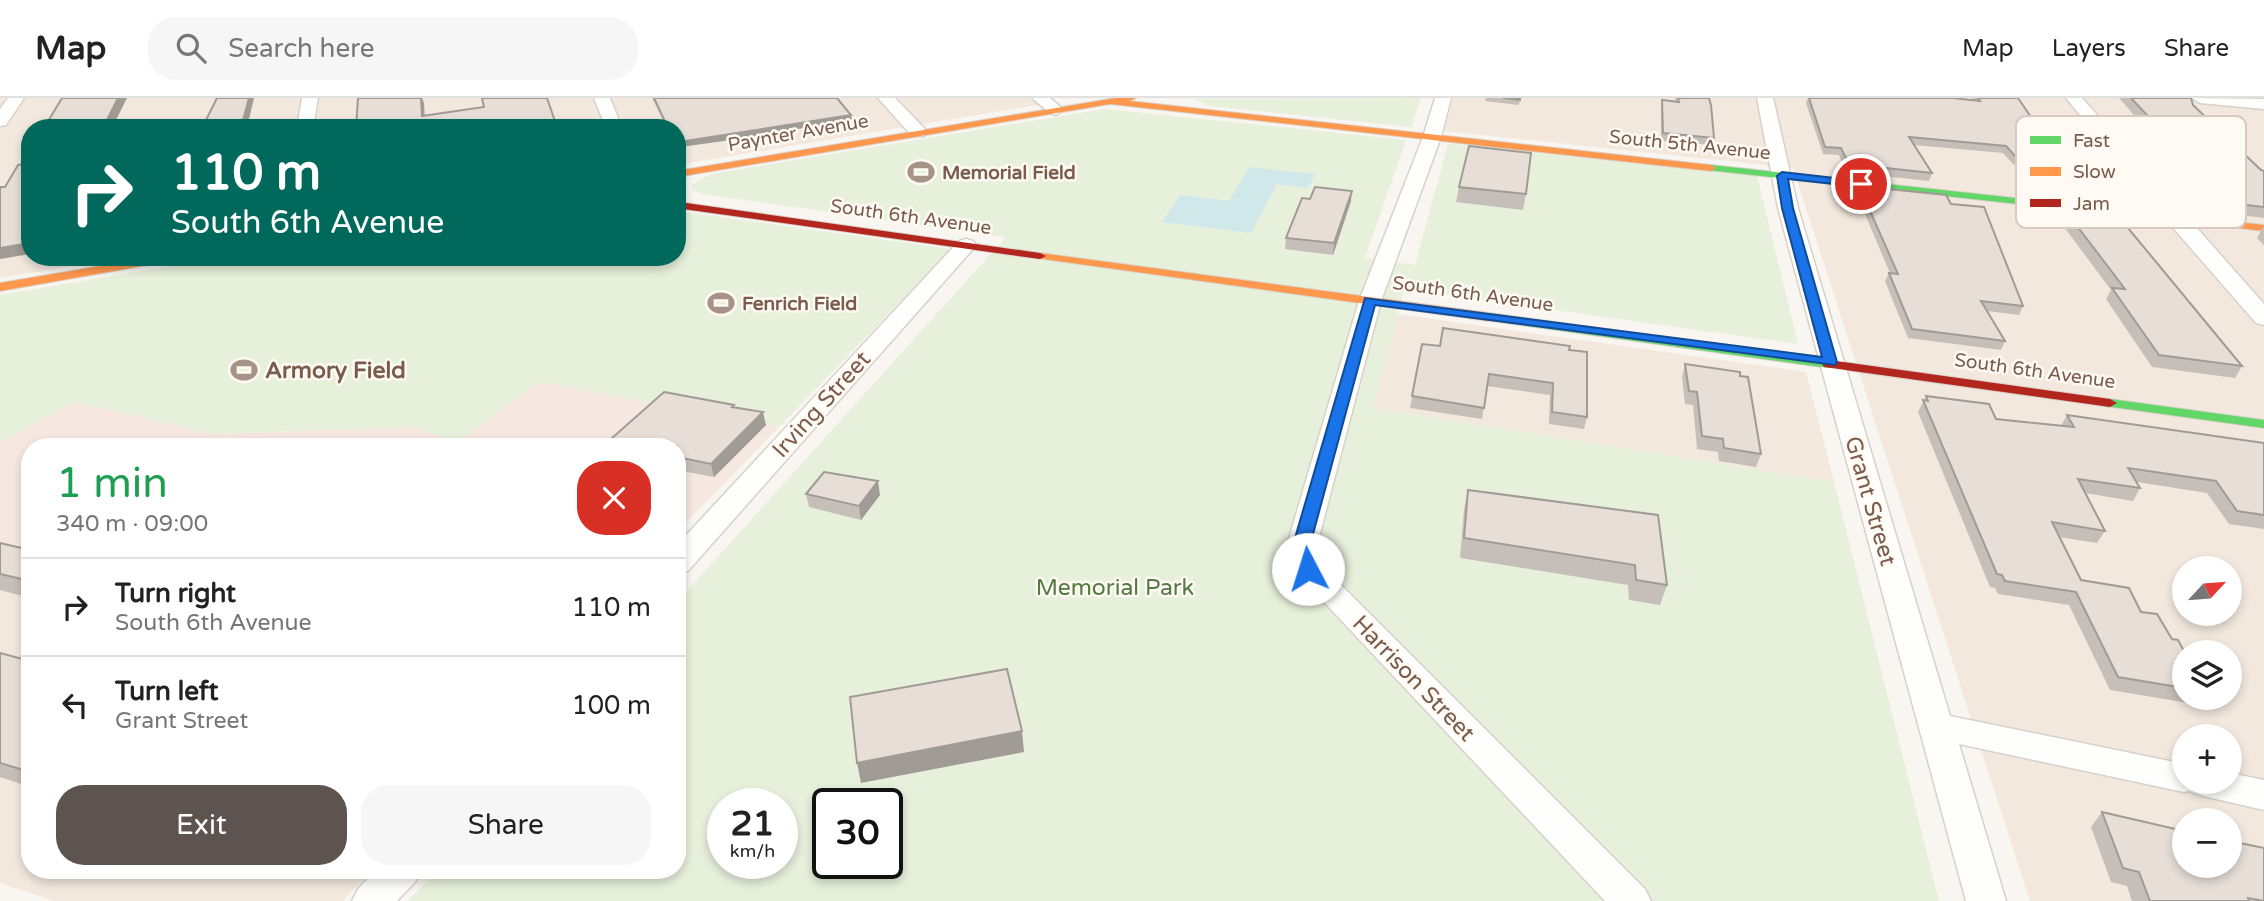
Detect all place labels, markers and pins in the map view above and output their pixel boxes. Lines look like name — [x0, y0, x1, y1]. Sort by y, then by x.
pin — [1831, 154, 1891, 214]
sports icon: Memorial Field — [906, 157, 936, 187]
place label: Memorial Field — [942, 162, 1076, 184]
sports icon: Fenrich Field — [706, 288, 736, 318]
place label: Fenrich Field — [742, 293, 857, 315]
sports icon: Armory Field — [229, 355, 259, 385]
place label: Armory Field — [265, 357, 406, 385]

